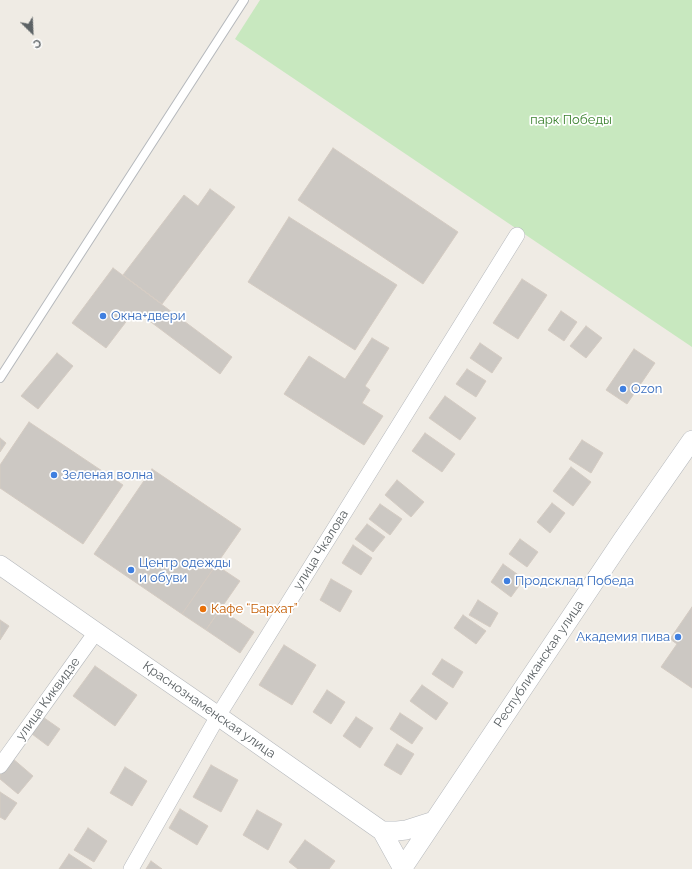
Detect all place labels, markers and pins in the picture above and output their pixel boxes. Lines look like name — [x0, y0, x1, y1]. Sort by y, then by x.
place label: Окна+двери — [111, 308, 185, 324]
marker: Окна+двери — [98, 311, 108, 321]
place label: Ozon — [631, 381, 662, 397]
marker: Ozon — [618, 384, 628, 394]
place label: Зеленая волна — [62, 467, 153, 483]
marker: Зеленая волна — [49, 470, 59, 480]
place label: Центр одежды и обуви — [139, 555, 231, 586]
marker: Центр одежды и обуви — [126, 565, 136, 575]
place label: Продсклад Победа — [515, 573, 634, 589]
marker: Продсклад Победа — [502, 576, 512, 586]
place label: Кафе “Бархат” — [211, 601, 298, 617]
marker: Кафе “Бархат” — [198, 604, 208, 614]
place label: Академия пива — [576, 629, 670, 645]
marker: Академия пива — [673, 632, 683, 642]

